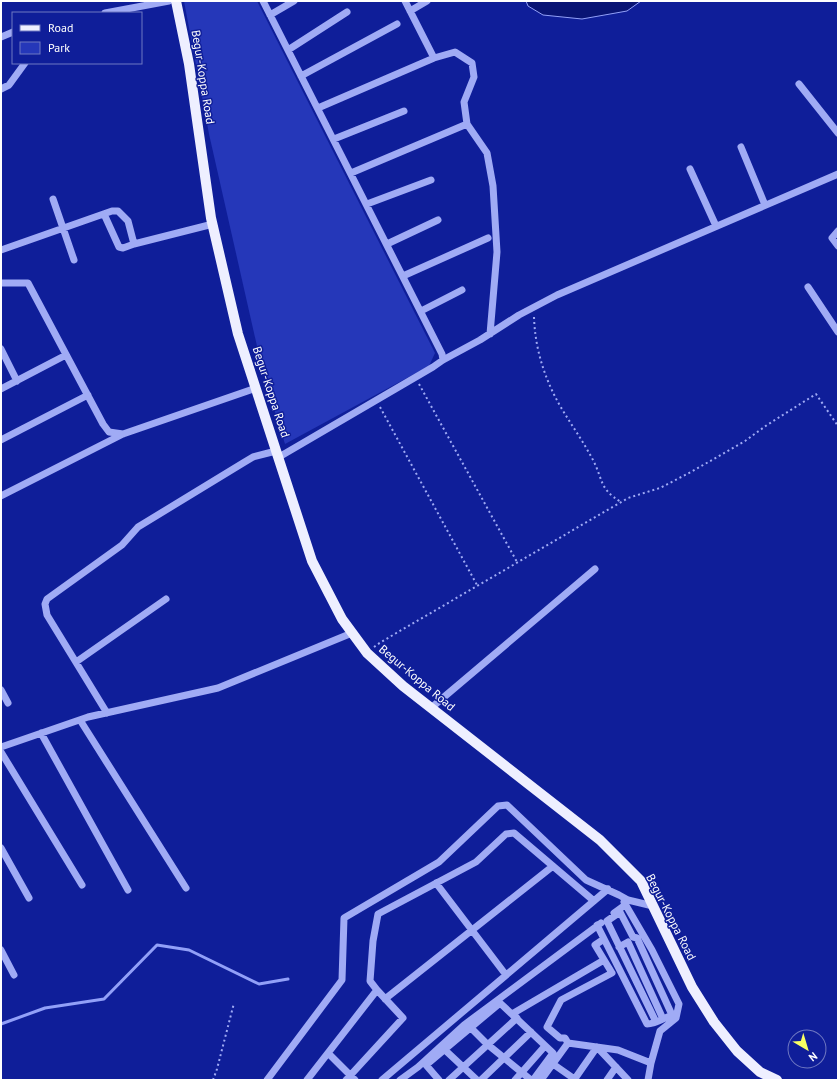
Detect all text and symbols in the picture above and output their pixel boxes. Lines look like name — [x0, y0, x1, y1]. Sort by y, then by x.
legend — [12, 12, 142, 64]
text: Road — [48, 20, 73, 35]
street label: Begur-Koppa Road — [189, 29, 218, 125]
text: Park — [48, 40, 70, 55]
street label: Begur-Koppa Road — [250, 344, 293, 439]
street label: Begur-Koppa Road — [376, 641, 459, 714]
street label: Begur-Koppa Road — [643, 871, 700, 963]
north arrow — [787, 1029, 827, 1069]
text: N — [806, 1049, 820, 1065]

